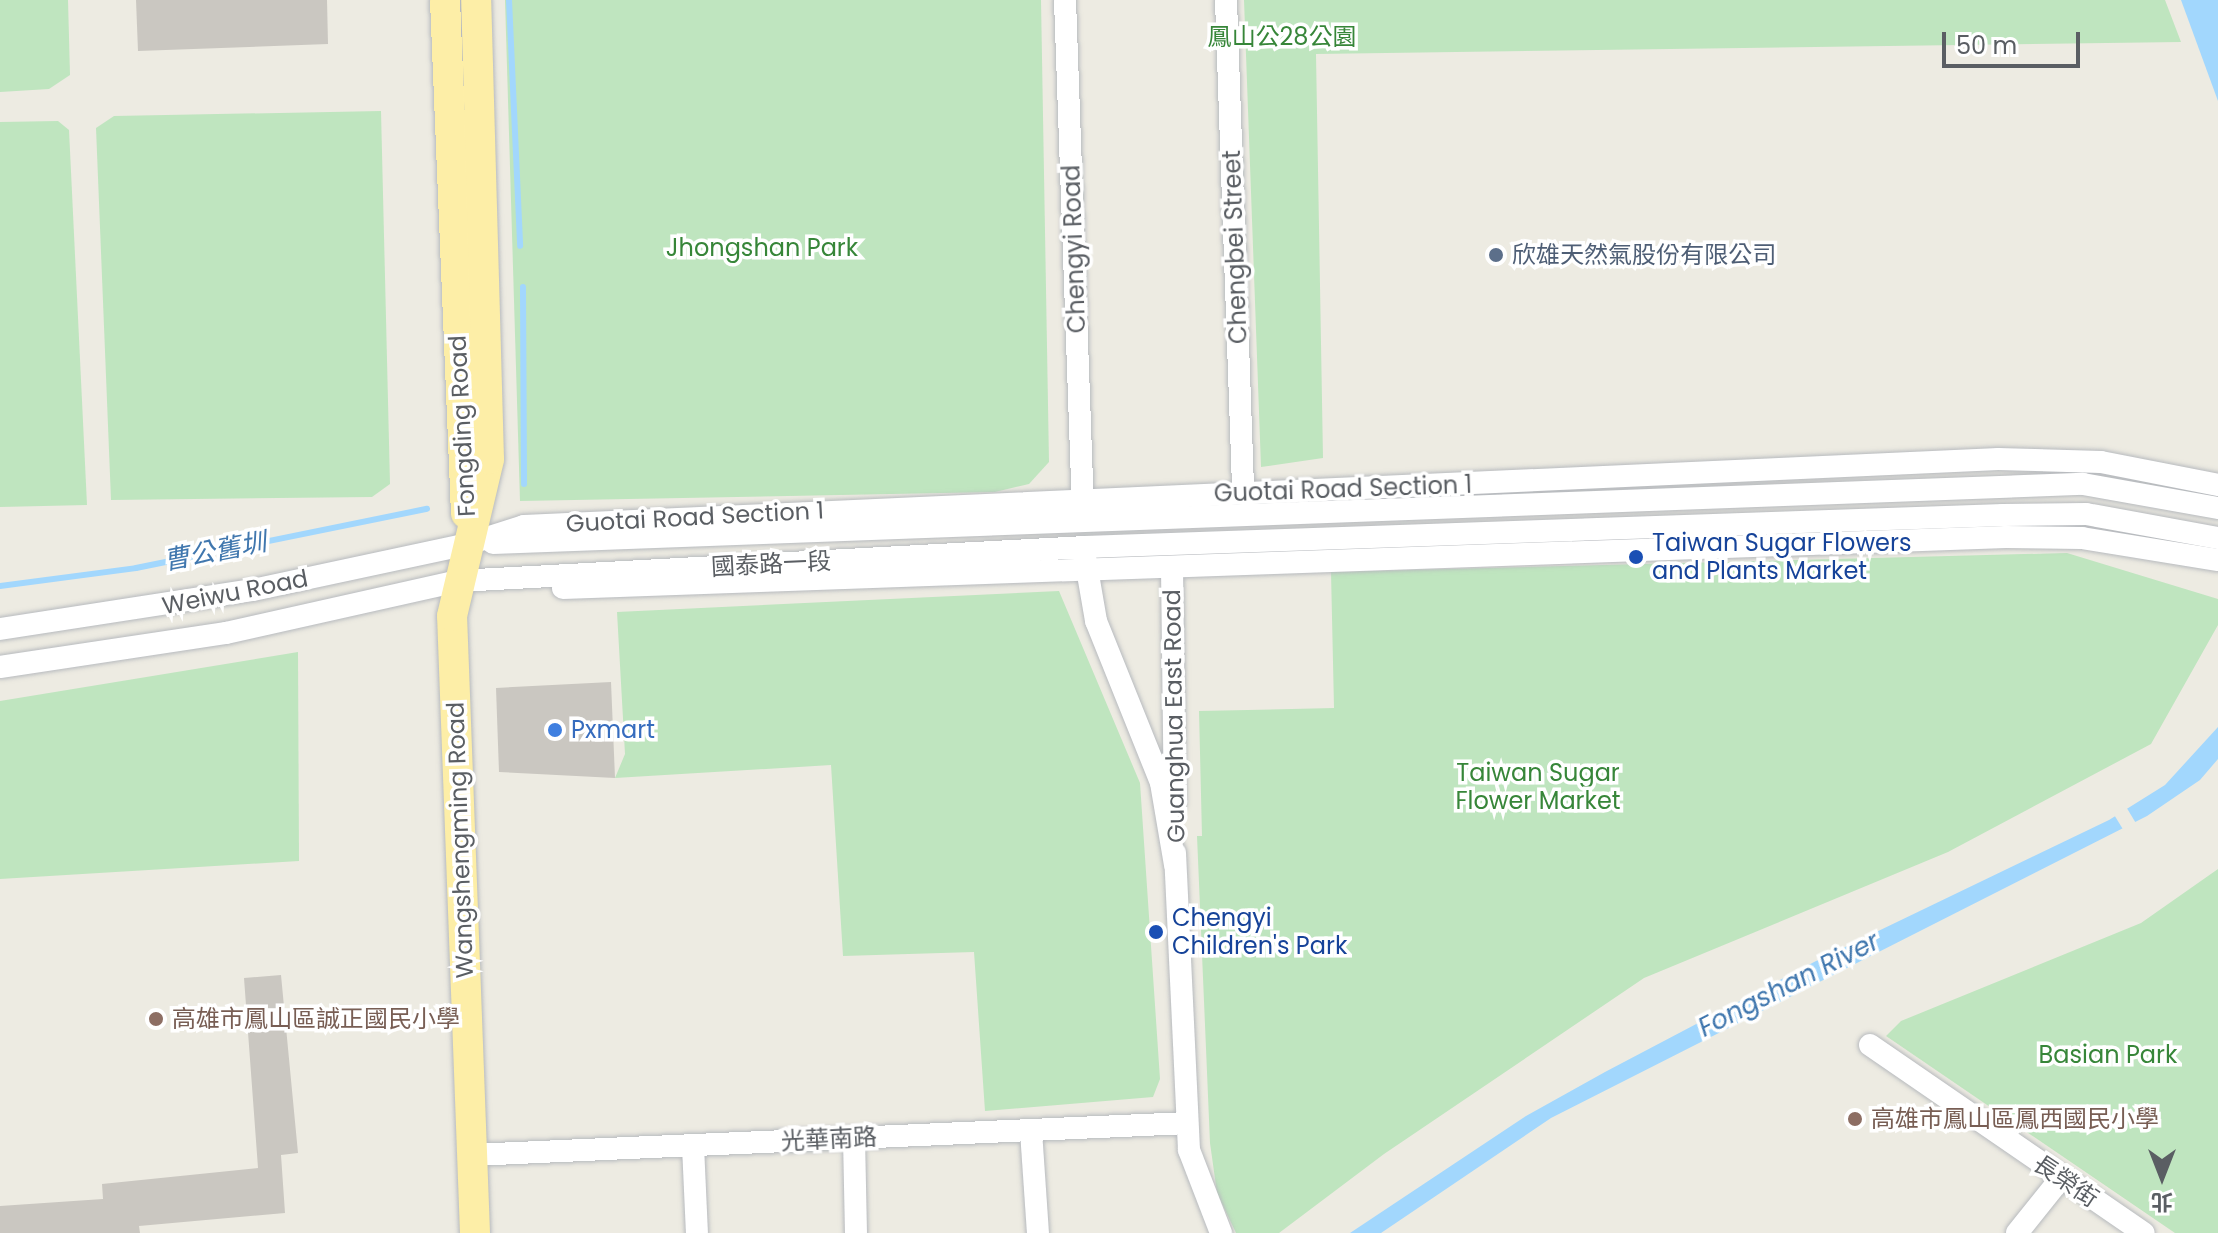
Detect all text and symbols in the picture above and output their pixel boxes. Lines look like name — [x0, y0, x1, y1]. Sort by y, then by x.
scale bar — [1946, 16, 2084, 66]
park label: 鳳山公28公園 — [1208, 23, 1356, 51]
text: 50 m — [1956, 29, 2017, 62]
street label: Chengbei Street — [1217, 150, 1253, 344]
street label: Chengyi Road — [1057, 164, 1091, 334]
park label: Jhongshan Park — [666, 234, 858, 262]
place label: 欣雄天然氣股份有限公司 — [1512, 241, 1776, 269]
marker: 欣雄天然氣股份有限公司 — [1487, 246, 1505, 264]
street label: Fongding Road — [443, 335, 481, 517]
street label: Guotai Road Section 1 — [1213, 470, 1473, 508]
street label: Guotai Road Section 1 — [565, 496, 825, 538]
water label: 曹公舊圳 — [161, 527, 269, 577]
place label: Taiwan Sugar Flowers and Plants Market — [1652, 529, 1911, 585]
street label: 國泰路一段 — [710, 546, 832, 582]
marker: Taiwan Sugar Flowers and Plants Market — [1627, 548, 1645, 566]
street label: Weiwu Road — [160, 564, 310, 620]
street label: Guanghua East Road — [1157, 589, 1191, 843]
street label: Wangshengming Road — [441, 701, 479, 979]
place label: Pxmart — [571, 716, 655, 744]
marker: Pxmart — [546, 721, 564, 739]
park label: Taiwan Sugar Flower Market — [1455, 759, 1621, 815]
place label: Chengyi Children's Park — [1172, 904, 1347, 960]
marker: Chengyi Children's Park — [1147, 923, 1165, 941]
water label: Fongshan River — [1693, 926, 1885, 1044]
place label: 高雄市鳳山區誠正國民小學 — [172, 1005, 460, 1033]
marker: 高雄市鳳山區誠正國民小學 — [147, 1010, 165, 1028]
park label: Basian Park — [2039, 1041, 2177, 1069]
place label: 高雄市鳳山區鳳西國民小學 — [1871, 1105, 2159, 1133]
marker: 高雄市鳳山區鳳西國民小學 — [1846, 1110, 1864, 1128]
street label: 光華南路 — [780, 1122, 878, 1156]
north arrow — [2122, 1137, 2202, 1217]
street label: 長榮街 — [2028, 1149, 2104, 1213]
text: 北 — [2151, 1186, 2173, 1217]

